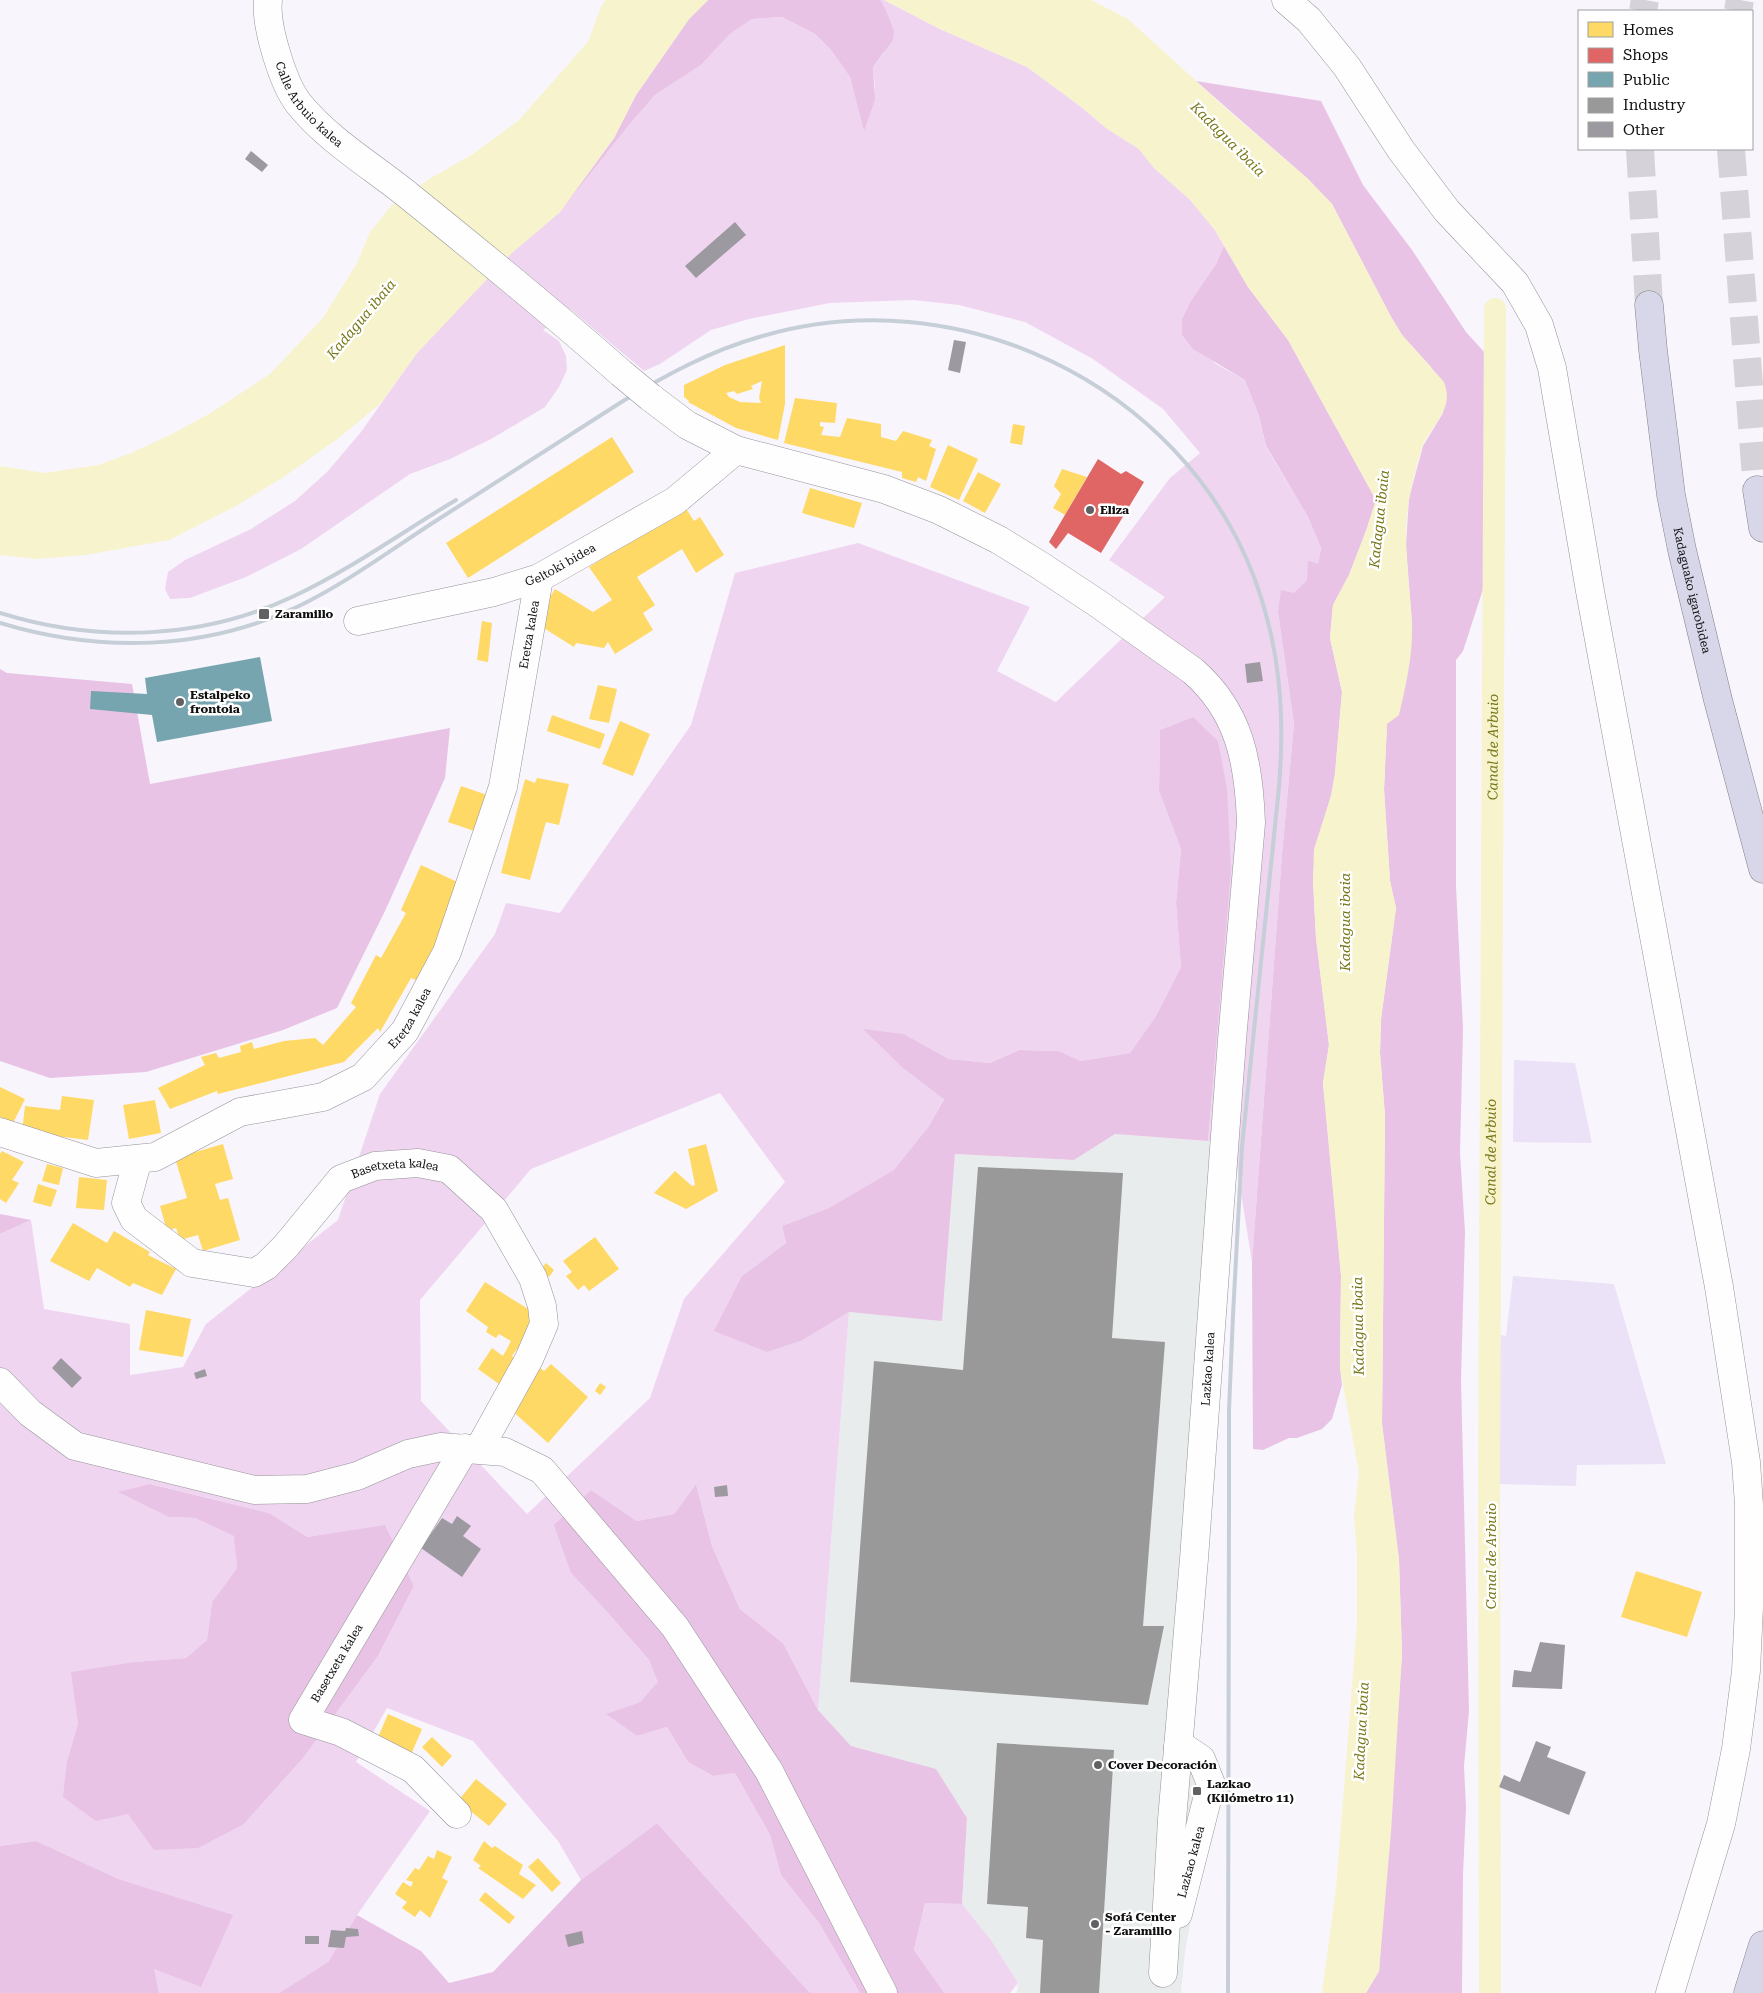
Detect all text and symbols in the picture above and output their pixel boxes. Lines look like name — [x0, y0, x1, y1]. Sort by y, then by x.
legend — [1578, 10, 1753, 150]
text: Homes — [1623, 21, 1674, 39]
text: Shops — [1623, 46, 1668, 64]
street label: Calle Arbuio kalea — [272, 60, 346, 150]
text: Public — [1623, 71, 1670, 89]
text: Industry — [1623, 96, 1685, 114]
water label: Kadagua ibaia — [1187, 98, 1268, 179]
text: Other — [1623, 121, 1665, 139]
water label: Kadagua ibaia — [323, 276, 399, 363]
water label: Kadagua ibaia — [1366, 469, 1392, 570]
place label: Eliza — [1100, 503, 1129, 517]
marker: Eliza — [1084, 504, 1096, 516]
street label: Kadaguako igarobidea — [1671, 526, 1714, 655]
street label: Geltoki bidea — [523, 540, 599, 589]
street label: Eretza kalea — [516, 599, 542, 670]
marker: Zaramillo — [257, 607, 271, 621]
place label: Zaramillo — [275, 607, 334, 621]
place label: Estalpeko frontoia — [190, 688, 251, 716]
water label: Canal de Arbuio — [1484, 694, 1501, 800]
marker: Estalpeko frontoia — [174, 696, 186, 708]
water label: Kadagua ibaia — [1337, 873, 1353, 972]
street label: Eretza kalea — [385, 985, 434, 1052]
water label: Canal de Arbuio — [1482, 1099, 1499, 1205]
street label: Basetxeta kalea — [349, 1156, 441, 1181]
water label: Kadagua ibaia — [1349, 1277, 1367, 1376]
street label: Lazkao kalea — [1198, 1331, 1218, 1406]
water label: Canal de Arbuio — [1483, 1503, 1499, 1609]
street label: Basetxeta kalea — [308, 1621, 366, 1705]
water label: Kadagua ibaia — [1350, 1681, 1372, 1782]
place label: Cover Decoración — [1108, 1758, 1217, 1772]
marker: Cover Decoración — [1092, 1759, 1104, 1771]
place label: Lazkao (Kilómetro 11) — [1207, 1777, 1294, 1805]
marker: Lazkao (Kilómetro 11) — [1191, 1785, 1203, 1797]
street label: Lazkao kalea — [1175, 1824, 1207, 1900]
place label: Sofá Center - Zaramillo — [1105, 1910, 1177, 1938]
marker: Sofá Center - Zaramillo — [1089, 1918, 1101, 1930]

